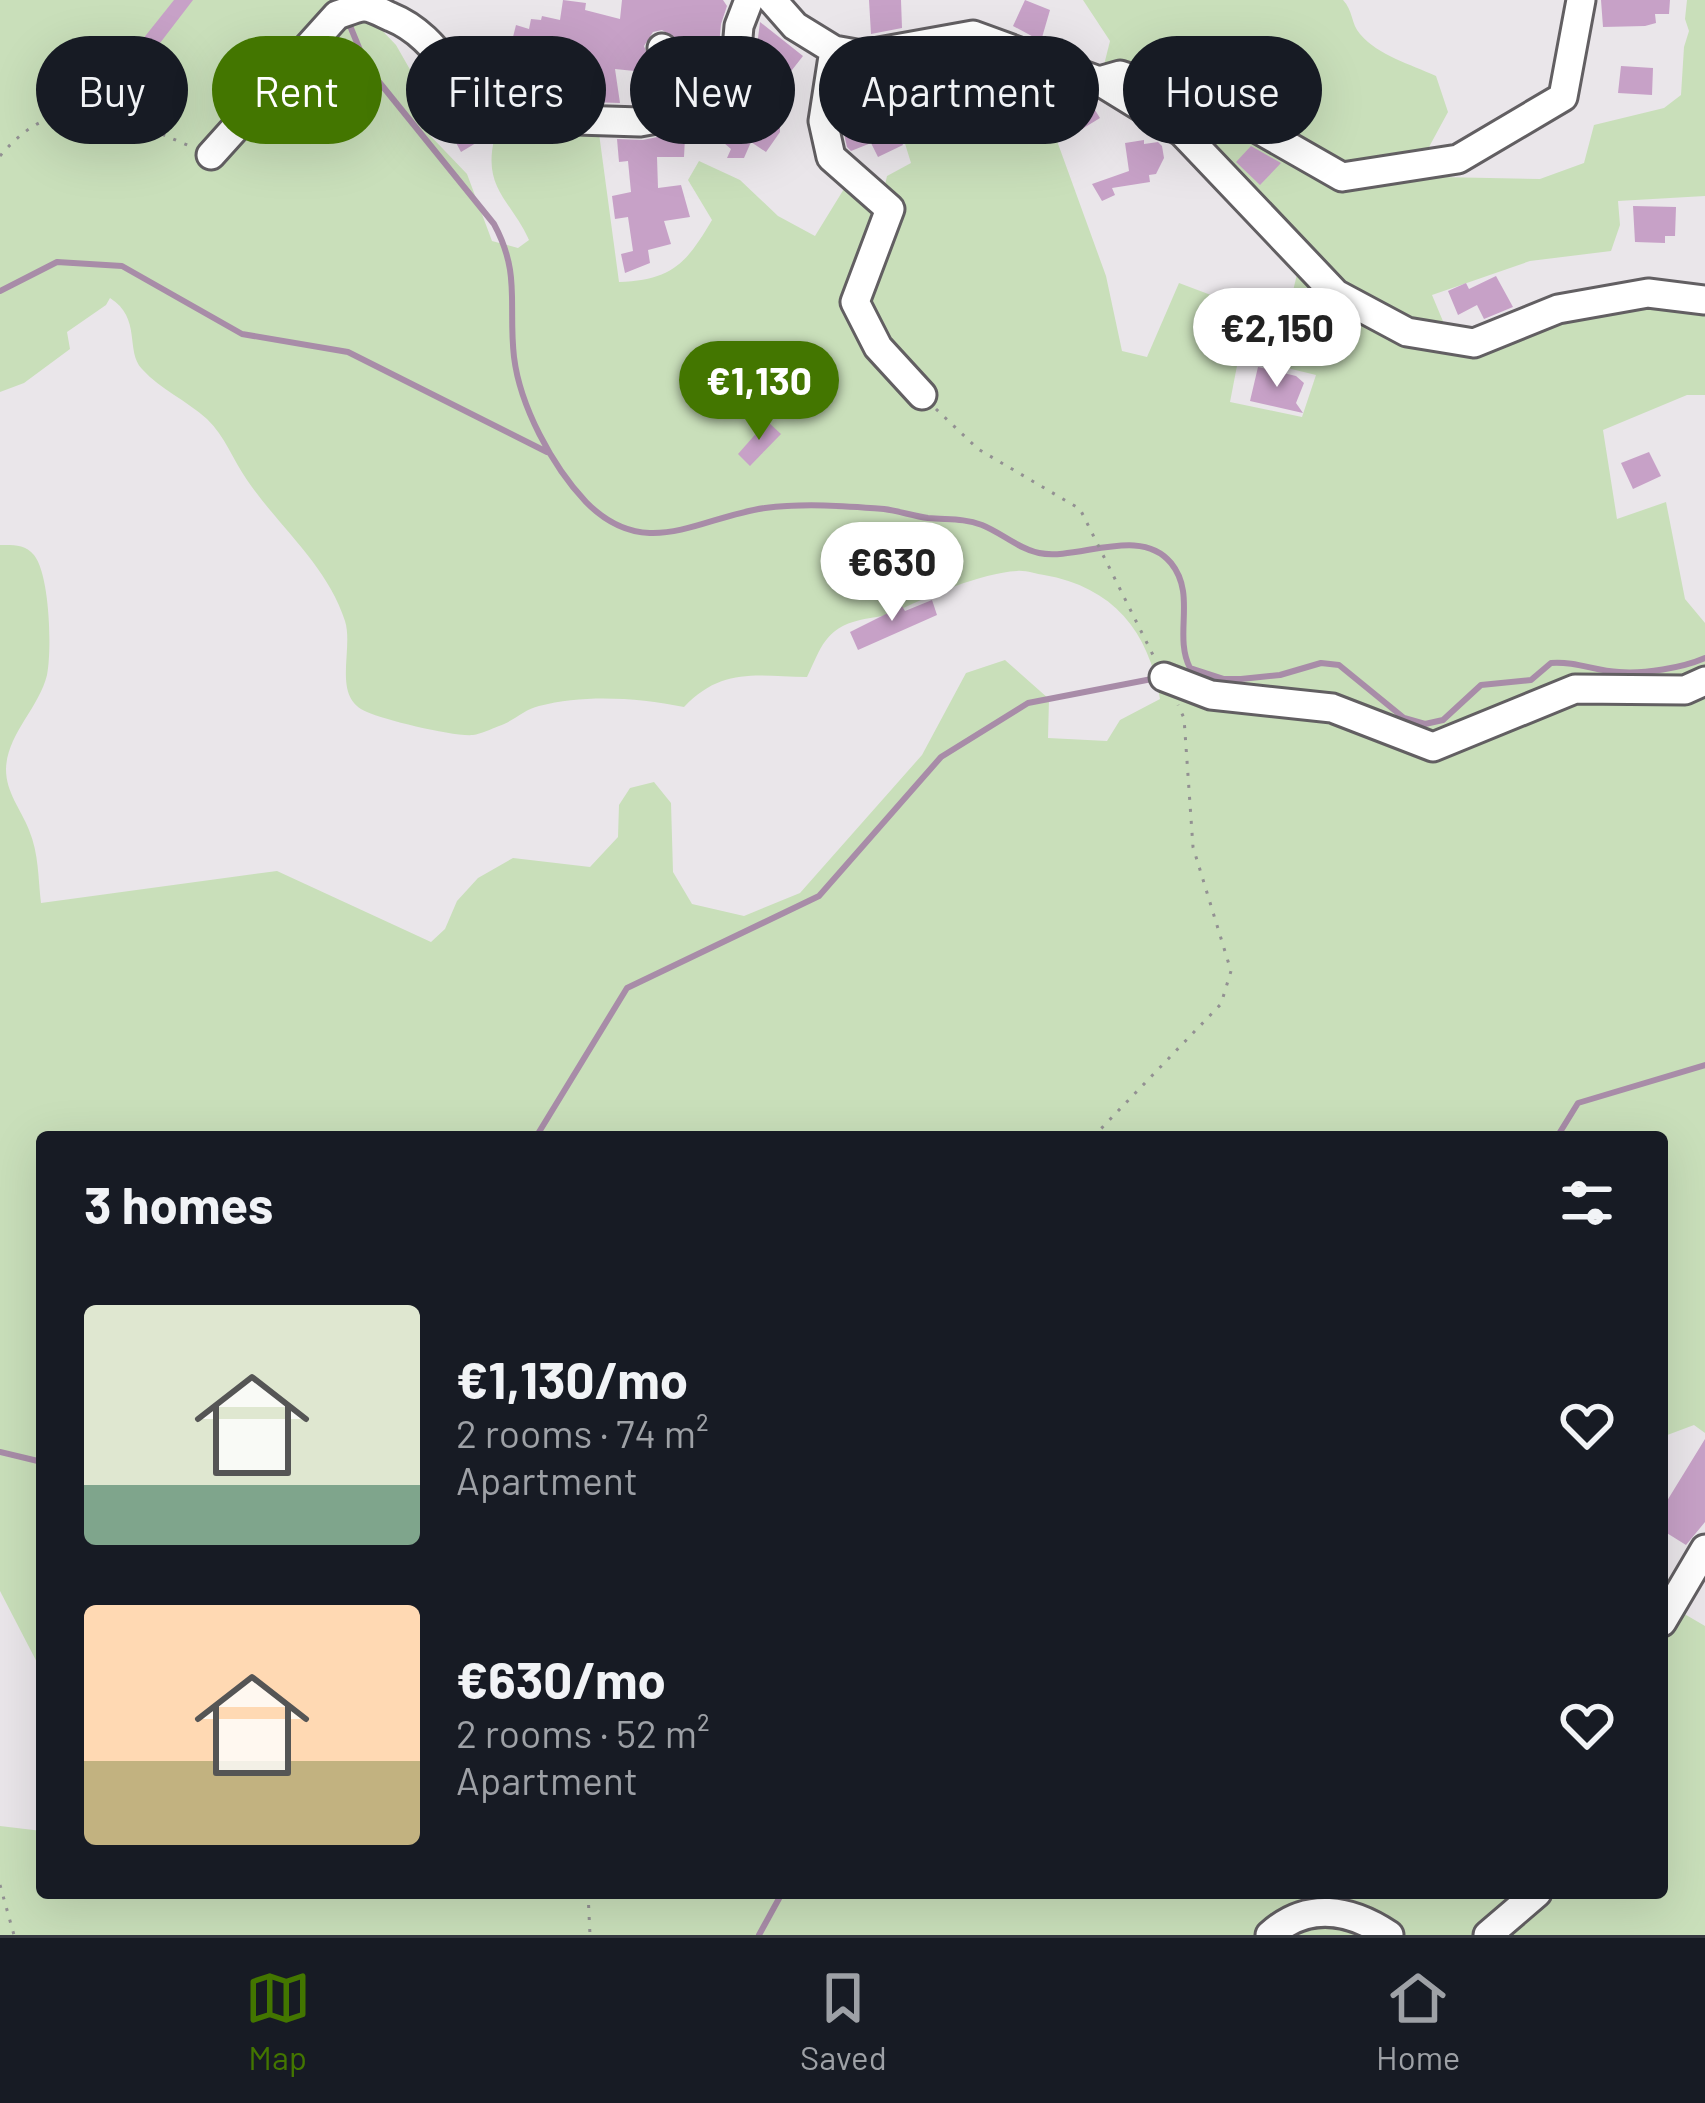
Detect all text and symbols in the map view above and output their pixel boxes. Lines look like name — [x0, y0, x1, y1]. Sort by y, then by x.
chip: Buy — [36, 36, 188, 144]
chip: Rent — [212, 36, 382, 144]
chip: Filters — [406, 36, 606, 144]
chip: New — [630, 36, 795, 144]
chip: Apartment — [819, 36, 1099, 144]
chip: House — [1123, 36, 1322, 144]
pin: €2,150 — [1179, 288, 1375, 390]
text: €2,150 — [1220, 303, 1334, 350]
pin: €1,130 — [661, 341, 857, 443]
text: €1,130 — [706, 356, 812, 403]
pin: €630 — [821, 522, 963, 624]
text: €630 — [848, 537, 936, 584]
icon: filters — [1554, 1170, 1620, 1236]
text: 3 homes — [84, 1173, 273, 1234]
text: €1,130/mo — [456, 1348, 688, 1409]
icon: home — [180, 1353, 324, 1497]
icon: heart — [1554, 1392, 1620, 1458]
text: 2 rooms · 74 m² — [456, 1409, 709, 1456]
text: Apartment — [456, 1456, 638, 1503]
text: €630/mo — [456, 1648, 666, 1709]
icon: home — [180, 1653, 324, 1797]
icon: heart — [1554, 1692, 1620, 1758]
text: 2 rooms · 52 m² — [456, 1709, 710, 1756]
text: Apartment — [456, 1756, 638, 1803]
tab: Map — [245, 1965, 311, 2077]
tab: Saved — [800, 1965, 887, 2077]
tab: Home — [1376, 1965, 1460, 2077]

